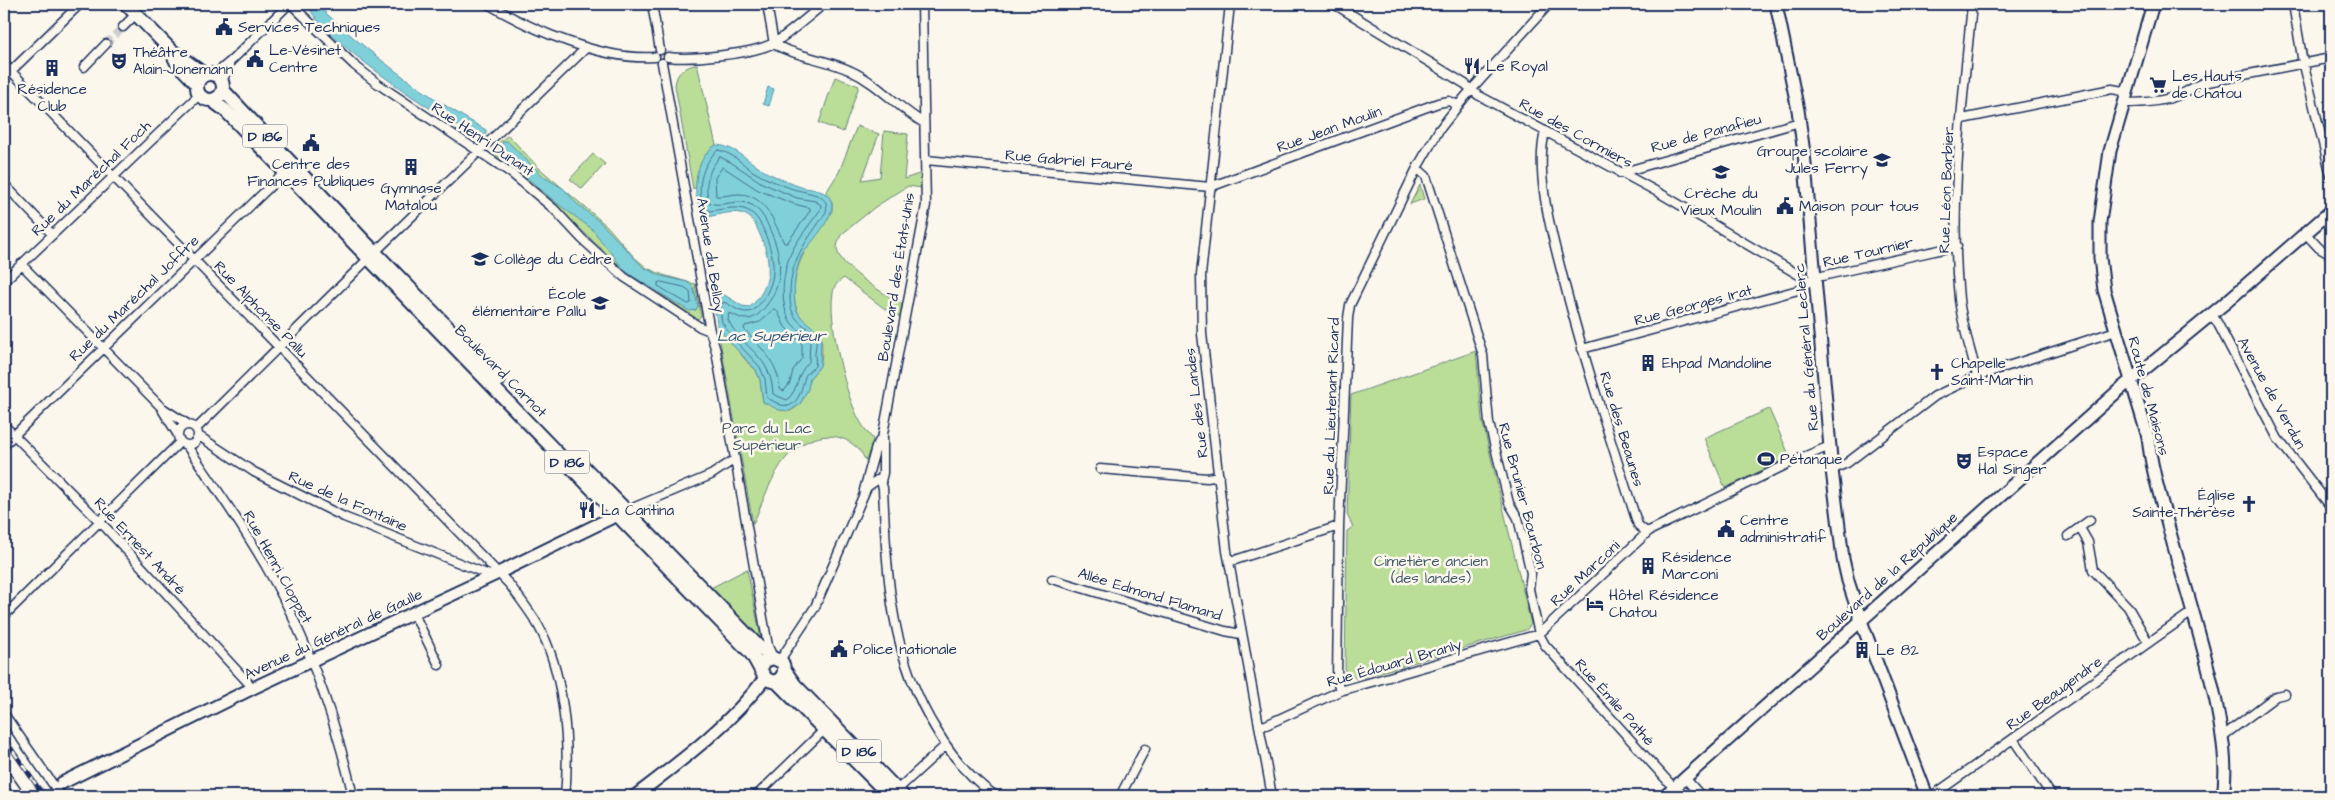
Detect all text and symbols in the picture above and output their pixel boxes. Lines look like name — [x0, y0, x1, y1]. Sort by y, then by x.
public building icon: Services Techniques — [214, 17, 234, 37]
place label: Services Techniques — [238, 17, 381, 38]
place label: Le-Vésinet Centre — [269, 40, 341, 78]
place label: Théâtre Alain-Jonemann — [133, 42, 234, 80]
public building icon: Le-Vésinet Centre — [245, 49, 265, 69]
theatre icon: Théâtre Alain-Jonemann — [109, 51, 129, 71]
restaurant icon: Le Royal — [1462, 56, 1482, 76]
place label: Le Royal — [1486, 56, 1548, 78]
building icon: Résidence Club — [42, 58, 62, 78]
place label: Les Hauts de Chatou — [2172, 66, 2242, 104]
supermarket icon: Les Hauts de Chatou — [2148, 75, 2168, 95]
place label: Résidence Club — [17, 79, 87, 117]
street label: Rue des Cormiers — [1515, 93, 1637, 174]
street label: Rue Henri Dunant — [427, 97, 538, 182]
street label: Rue Jean Moulin — [1274, 101, 1385, 158]
street label: Rue de Panafieu — [1649, 109, 1764, 158]
street label: Rue du Maréchal Foch — [27, 115, 156, 241]
road number: D 186 — [242, 124, 288, 148]
street label: Rue Léon Barbier — [1934, 126, 1959, 254]
public building icon: Centre des Finances Publiques — [301, 133, 321, 153]
place label: Groupe scolaire Jules Ferry — [1757, 141, 1868, 180]
street label: Rue Gabriel Fauré — [1004, 144, 1134, 177]
school or university icon: Groupe scolaire Jules Ferry — [1872, 150, 1892, 170]
place label: Centre des Finances Publiques — [247, 154, 375, 192]
building icon: Gymnase Matalou — [401, 157, 421, 177]
school or university icon: Crèche du Vieux Moulin — [1711, 162, 1731, 182]
place label: Gymnase Matalou — [380, 178, 442, 216]
place label: Crèche du Vieux Moulin — [1680, 183, 1762, 221]
street label: Boulevard des États-Unis — [873, 191, 920, 363]
street label: Avenue du Belloy — [690, 196, 730, 314]
public building icon: Maison pour tous — [1775, 196, 1795, 216]
place label: Maison pour tous — [1799, 196, 1920, 217]
street label: Rue du Maréchal Joffre — [65, 230, 204, 366]
street label: Rue Tournier — [1821, 232, 1915, 273]
school or university icon: Collège du Cèdre — [470, 249, 490, 269]
place label: Collège du Cèdre — [494, 249, 612, 271]
street label: Rue Alphonse Pallu — [209, 256, 313, 363]
street label: Rue du Général Leclerc — [1789, 262, 1824, 432]
street label: Rue Georges Irat — [1632, 280, 1755, 332]
place label: École élémentaire Pallu — [472, 284, 586, 322]
school or university icon: École élémentaire Pallu — [590, 293, 610, 313]
street label: Rue du Lieutenant Ricard — [1318, 317, 1345, 495]
street label: Boulevard Carnot — [450, 320, 552, 422]
water label: Lac Supérieur — [717, 325, 827, 347]
street label: Avenue de Verdun — [2232, 333, 2311, 454]
street label: Route de Maisons — [2123, 334, 2175, 458]
street label: Rue des Landes — [1179, 346, 1214, 459]
building icon: Ehpad Mandoline — [1638, 353, 1658, 373]
place label: Ehpad Mandoline — [1662, 353, 1772, 374]
place label: Chapelle Saint-Martin — [1951, 353, 2033, 391]
church icon: Chapelle Saint-Martin — [1927, 362, 1947, 382]
street label: Rue des Beaunes — [1594, 369, 1649, 490]
park label: Parc du Lac Supérieur — [722, 418, 812, 456]
street label: Rue Brunier Bourbon — [1493, 421, 1552, 572]
place label: Espace Hal Singer — [1978, 442, 2047, 481]
sports icon: Pétanque — [1756, 449, 1776, 469]
place label: Pétanque — [1780, 449, 1842, 470]
road number: D 186 — [544, 451, 590, 474]
theatre icon: Espace Hal Singer — [1954, 451, 1974, 471]
street label: Rue de la Fontaine — [285, 466, 411, 537]
place label: Église Sainte-Thérèse — [2132, 485, 2235, 523]
street label: Rue Ernest André — [89, 493, 190, 600]
church icon: Église Sainte-Thérèse — [2239, 494, 2259, 514]
restaurant icon: La Cantina — [577, 500, 597, 520]
place label: La Cantina — [601, 500, 675, 521]
street label: Rue Henri Cloppet — [238, 507, 317, 627]
street label: Boulevard de la République — [1812, 507, 1963, 646]
place label: Centre administratif — [1740, 510, 1826, 548]
public building icon: Centre administratif — [1716, 519, 1736, 539]
street label: Rue Marconi — [1546, 535, 1625, 611]
place label: Résidence Marconi — [1662, 547, 1732, 585]
park label: Cimetière ancien (des landes) — [1374, 551, 1489, 589]
building icon: Résidence Marconi — [1638, 556, 1658, 576]
street label: Allée Edmond Flamand — [1075, 563, 1225, 626]
street label: Avenue du Général de Gaulle — [241, 584, 426, 685]
place label: Hôtel Résidence Chatou — [1609, 585, 1719, 623]
hotel icon: Hôtel Résidence Chatou — [1585, 594, 1605, 614]
street label: Rue Édouard Branly — [1324, 634, 1464, 694]
public building icon: Police nationale — [829, 639, 849, 659]
place label: Police nationale — [853, 639, 957, 660]
building icon: Le 82 — [1852, 640, 1872, 660]
place label: Le 82 — [1876, 640, 1919, 661]
street label: Rue Beaugendre — [2002, 651, 2107, 736]
street label: Rue Émile Pathé — [1570, 654, 1659, 750]
road number: D 186 — [836, 739, 882, 762]

